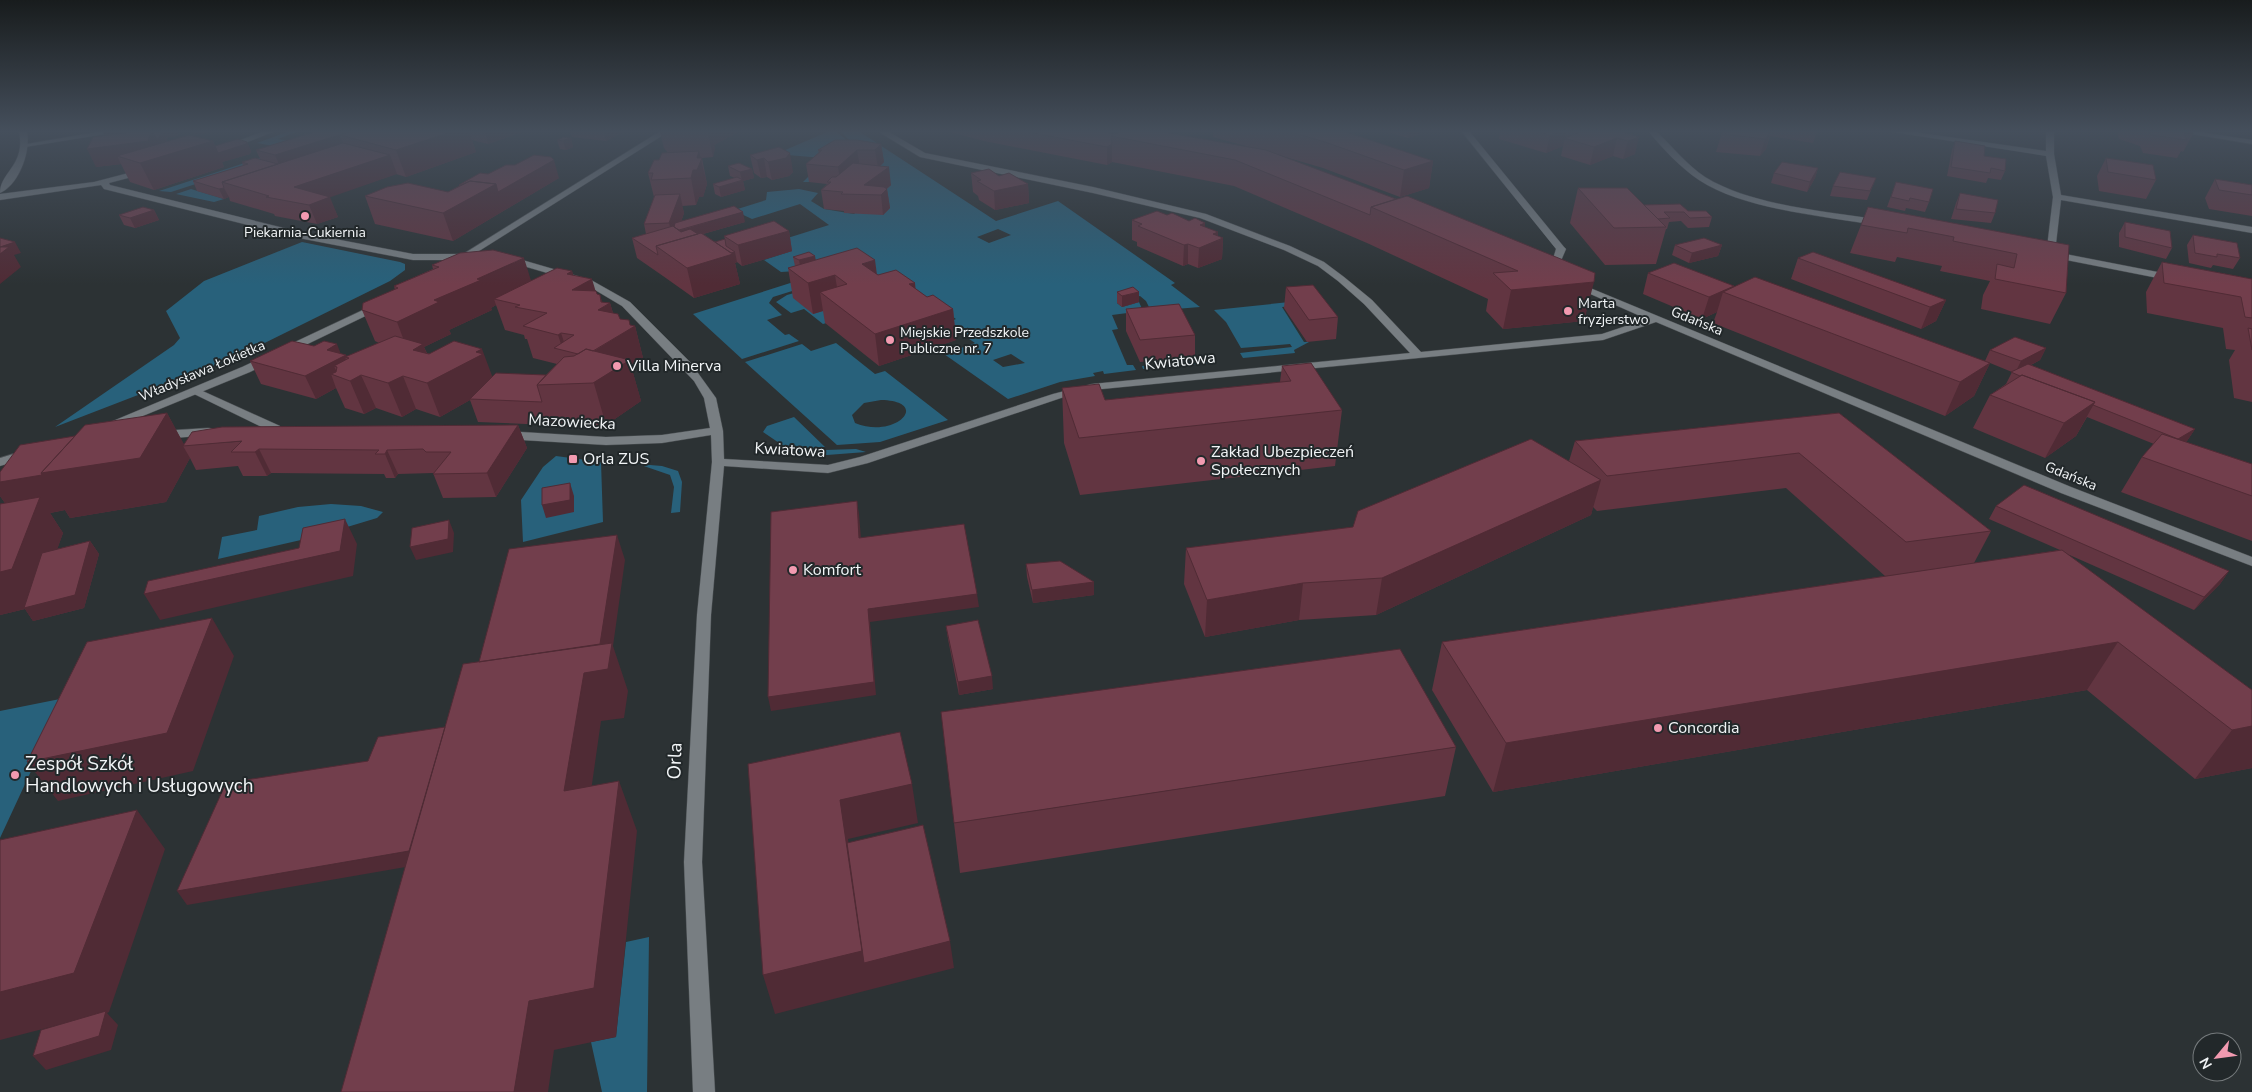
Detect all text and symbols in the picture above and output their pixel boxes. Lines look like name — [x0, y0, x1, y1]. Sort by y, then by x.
marker: Piekarnia-Cukiernia — [299, 210, 311, 222]
place label: Piekarnia-Cukiernia — [244, 223, 366, 242]
place label: Marta fryzjerstwo — [1578, 294, 1649, 329]
street label: Gdańska — [1668, 302, 1726, 340]
marker: Marta fryzjerstwo — [1562, 305, 1574, 317]
place label: Miejskie Przedszkole Publiczne nr. 7 — [900, 323, 1029, 358]
marker: Miejskie Przedszkole Publiczne nr. 7 — [884, 334, 896, 346]
street label: Władysława Łokietka — [136, 336, 268, 406]
street label: Kwiatowa — [1143, 346, 1217, 376]
place label: Villa Minerva — [626, 355, 722, 377]
marker: Villa Minerva — [611, 360, 623, 372]
street label: Mazowiecka — [528, 409, 616, 435]
street label: Kwiatowa — [754, 437, 826, 463]
place label: Zakład Ubezpieczeń Społecznych — [1211, 441, 1354, 481]
place label: Orla ZUS — [583, 448, 649, 470]
marker: Orla ZUS — [567, 453, 579, 465]
marker: Zakład Ubezpieczeń Społecznych — [1195, 455, 1207, 467]
street label: Gdańska — [2042, 457, 2100, 495]
place label: Komfort — [803, 559, 862, 581]
marker: Komfort — [787, 564, 799, 576]
place label: Concordia — [1668, 717, 1739, 739]
marker: Concordia — [1652, 722, 1664, 734]
street label: Orla — [661, 742, 689, 780]
place label: Zespół Szkół Handlowych i Usługowych — [25, 751, 253, 799]
marker: Zespół Szkół Handlowych i Usługowych — [9, 769, 21, 781]
north arrow — [2192, 1032, 2242, 1082]
text: N — [2195, 1054, 2217, 1072]

